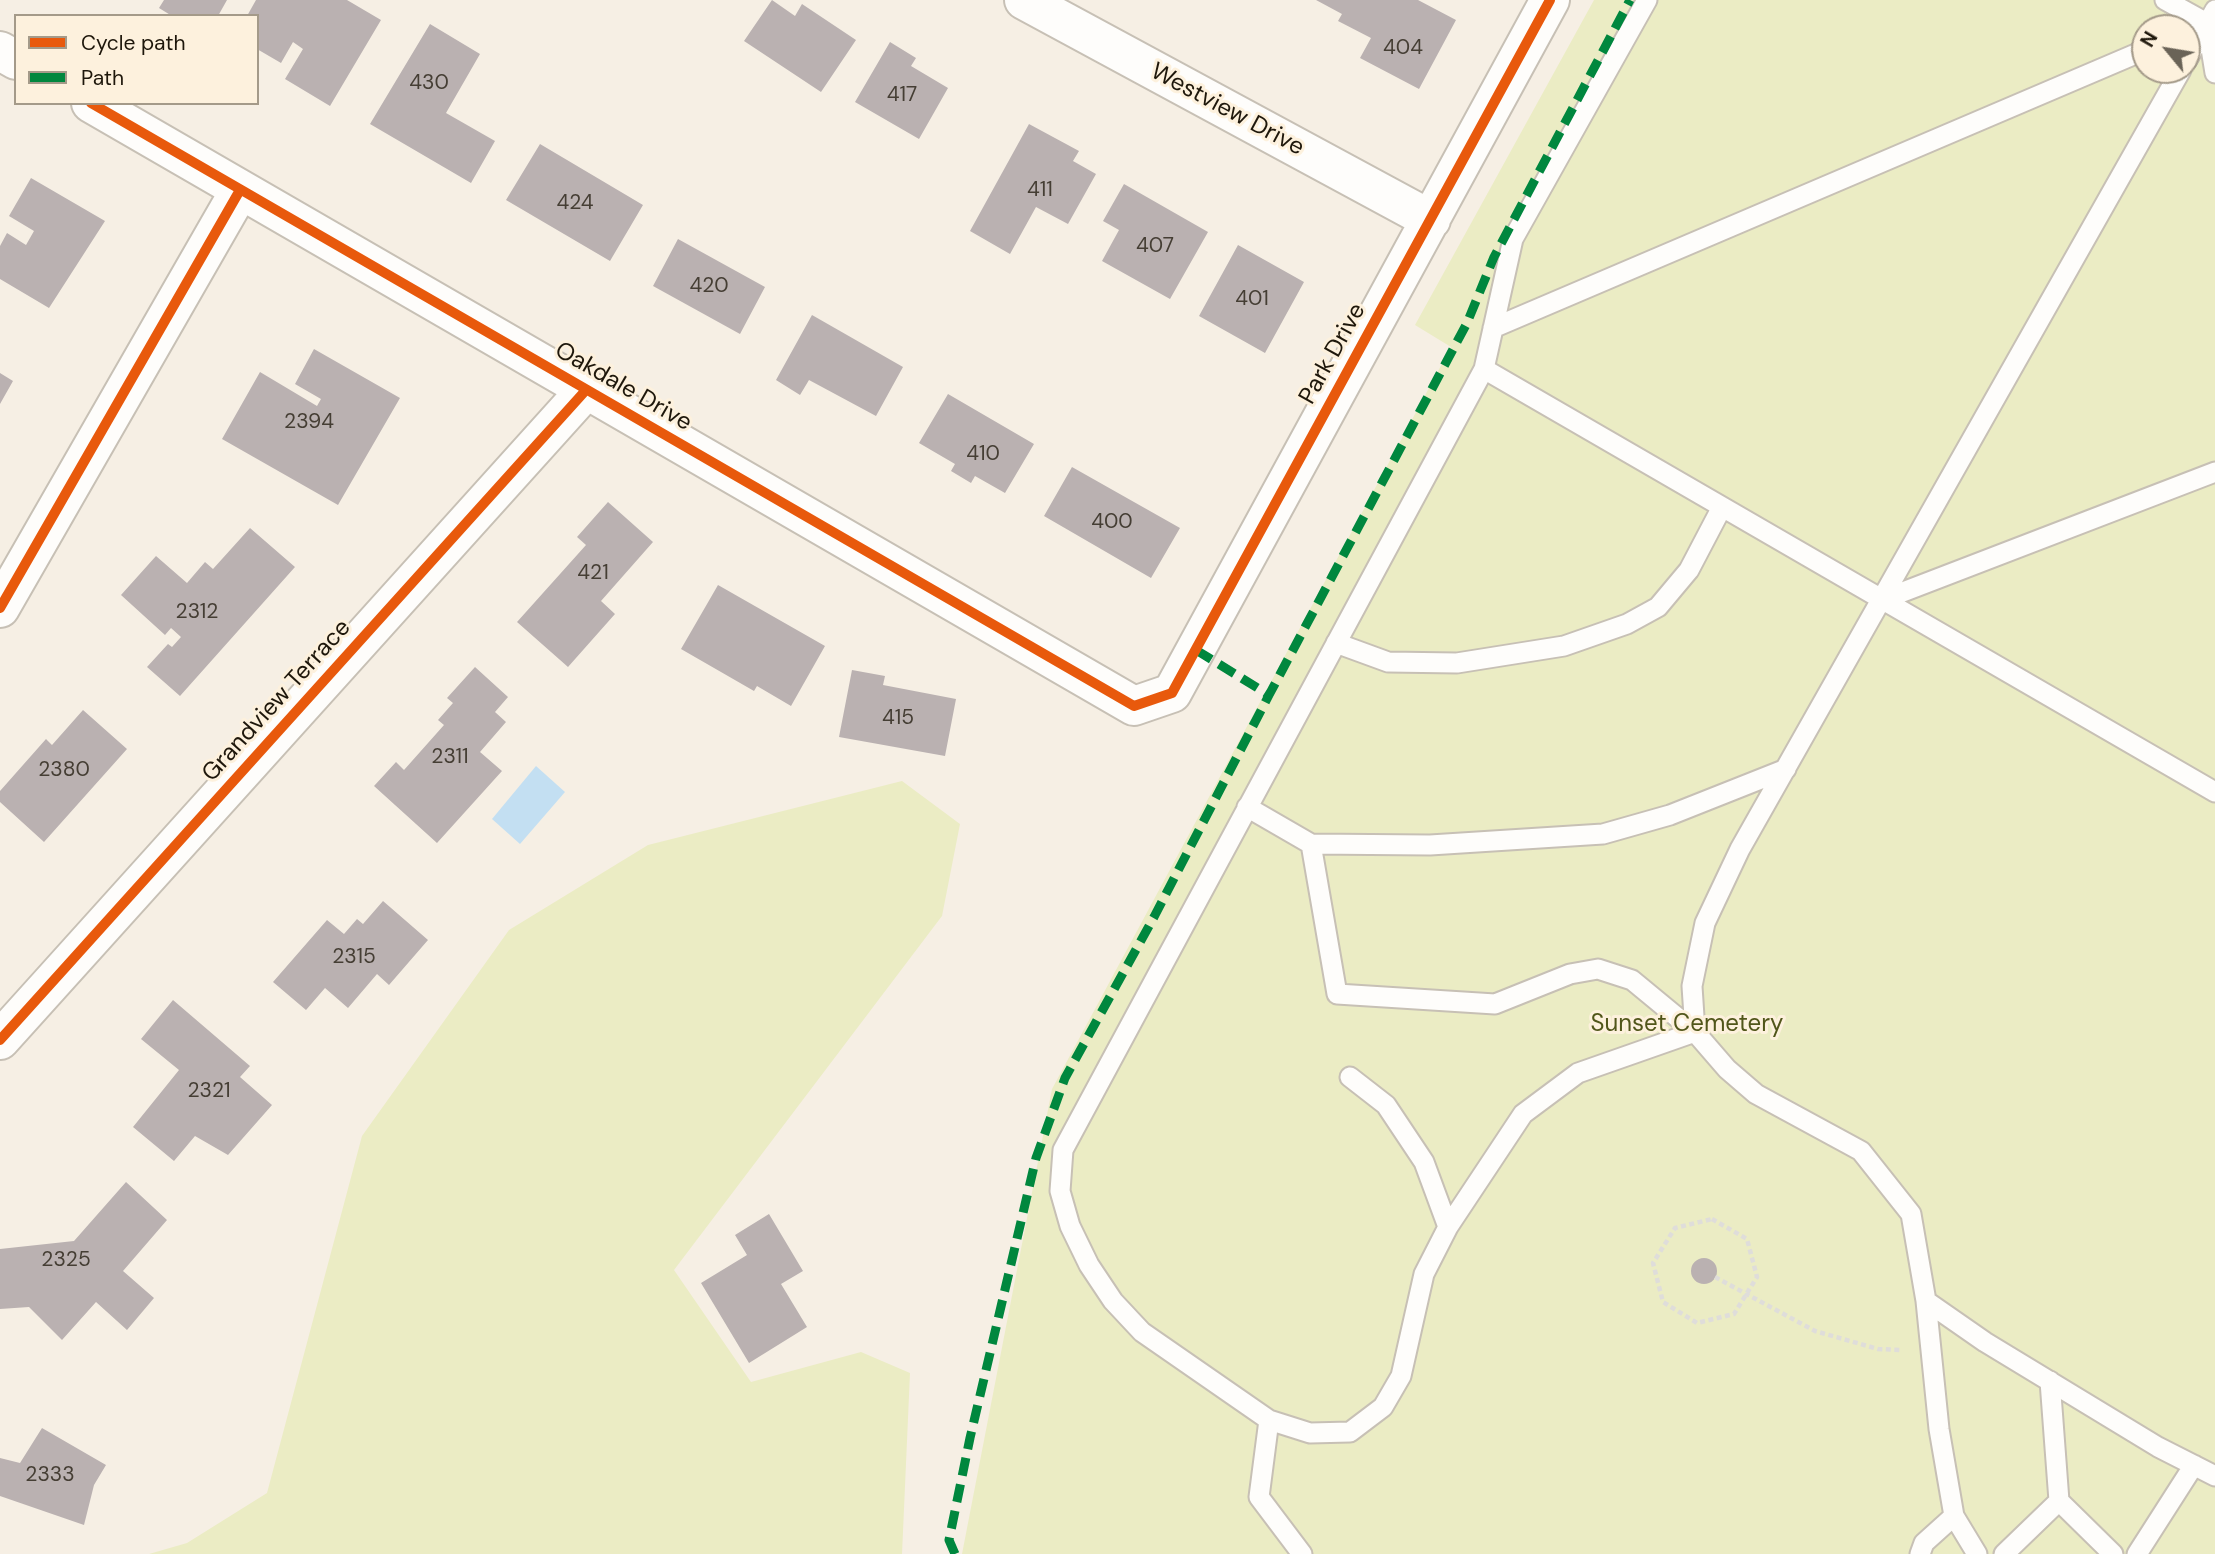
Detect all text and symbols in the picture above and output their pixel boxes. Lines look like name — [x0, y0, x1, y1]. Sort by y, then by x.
legend — [14, 14, 259, 105]
north arrow — [2131, 14, 2201, 84]
text: N — [2135, 27, 2163, 52]
text: Cycle path — [81, 29, 186, 57]
house number: 404 — [1383, 35, 1423, 61]
street label: Westview Drive — [1145, 57, 1309, 163]
text: Path — [81, 64, 124, 92]
house number: 430 — [409, 70, 449, 96]
house number: 417 — [887, 82, 917, 108]
house number: 411 — [1027, 177, 1053, 203]
house number: 424 — [556, 190, 594, 216]
house number: 407 — [1136, 233, 1174, 259]
house number: 420 — [690, 273, 728, 299]
house number: 401 — [1235, 286, 1269, 312]
street label: Park Drive — [1294, 299, 1372, 409]
street label: Oakdale Drive — [549, 336, 697, 438]
house number: 2394 — [284, 409, 334, 435]
house number: 410 — [966, 441, 1000, 467]
house number: 400 — [1091, 509, 1133, 535]
house number: 421 — [577, 560, 609, 586]
house number: 2312 — [176, 599, 218, 625]
street label: Grandview Terrace — [197, 614, 357, 788]
house number: 415 — [882, 705, 914, 731]
house number: 2311 — [431, 744, 469, 770]
house number: 2380 — [38, 757, 90, 783]
house number: 2315 — [332, 944, 376, 970]
park label: Sunset Cemetery — [1591, 1011, 1783, 1039]
house number: 2321 — [187, 1078, 231, 1104]
house number: 2325 — [41, 1247, 91, 1273]
house number: 2333 — [25, 1462, 75, 1488]

